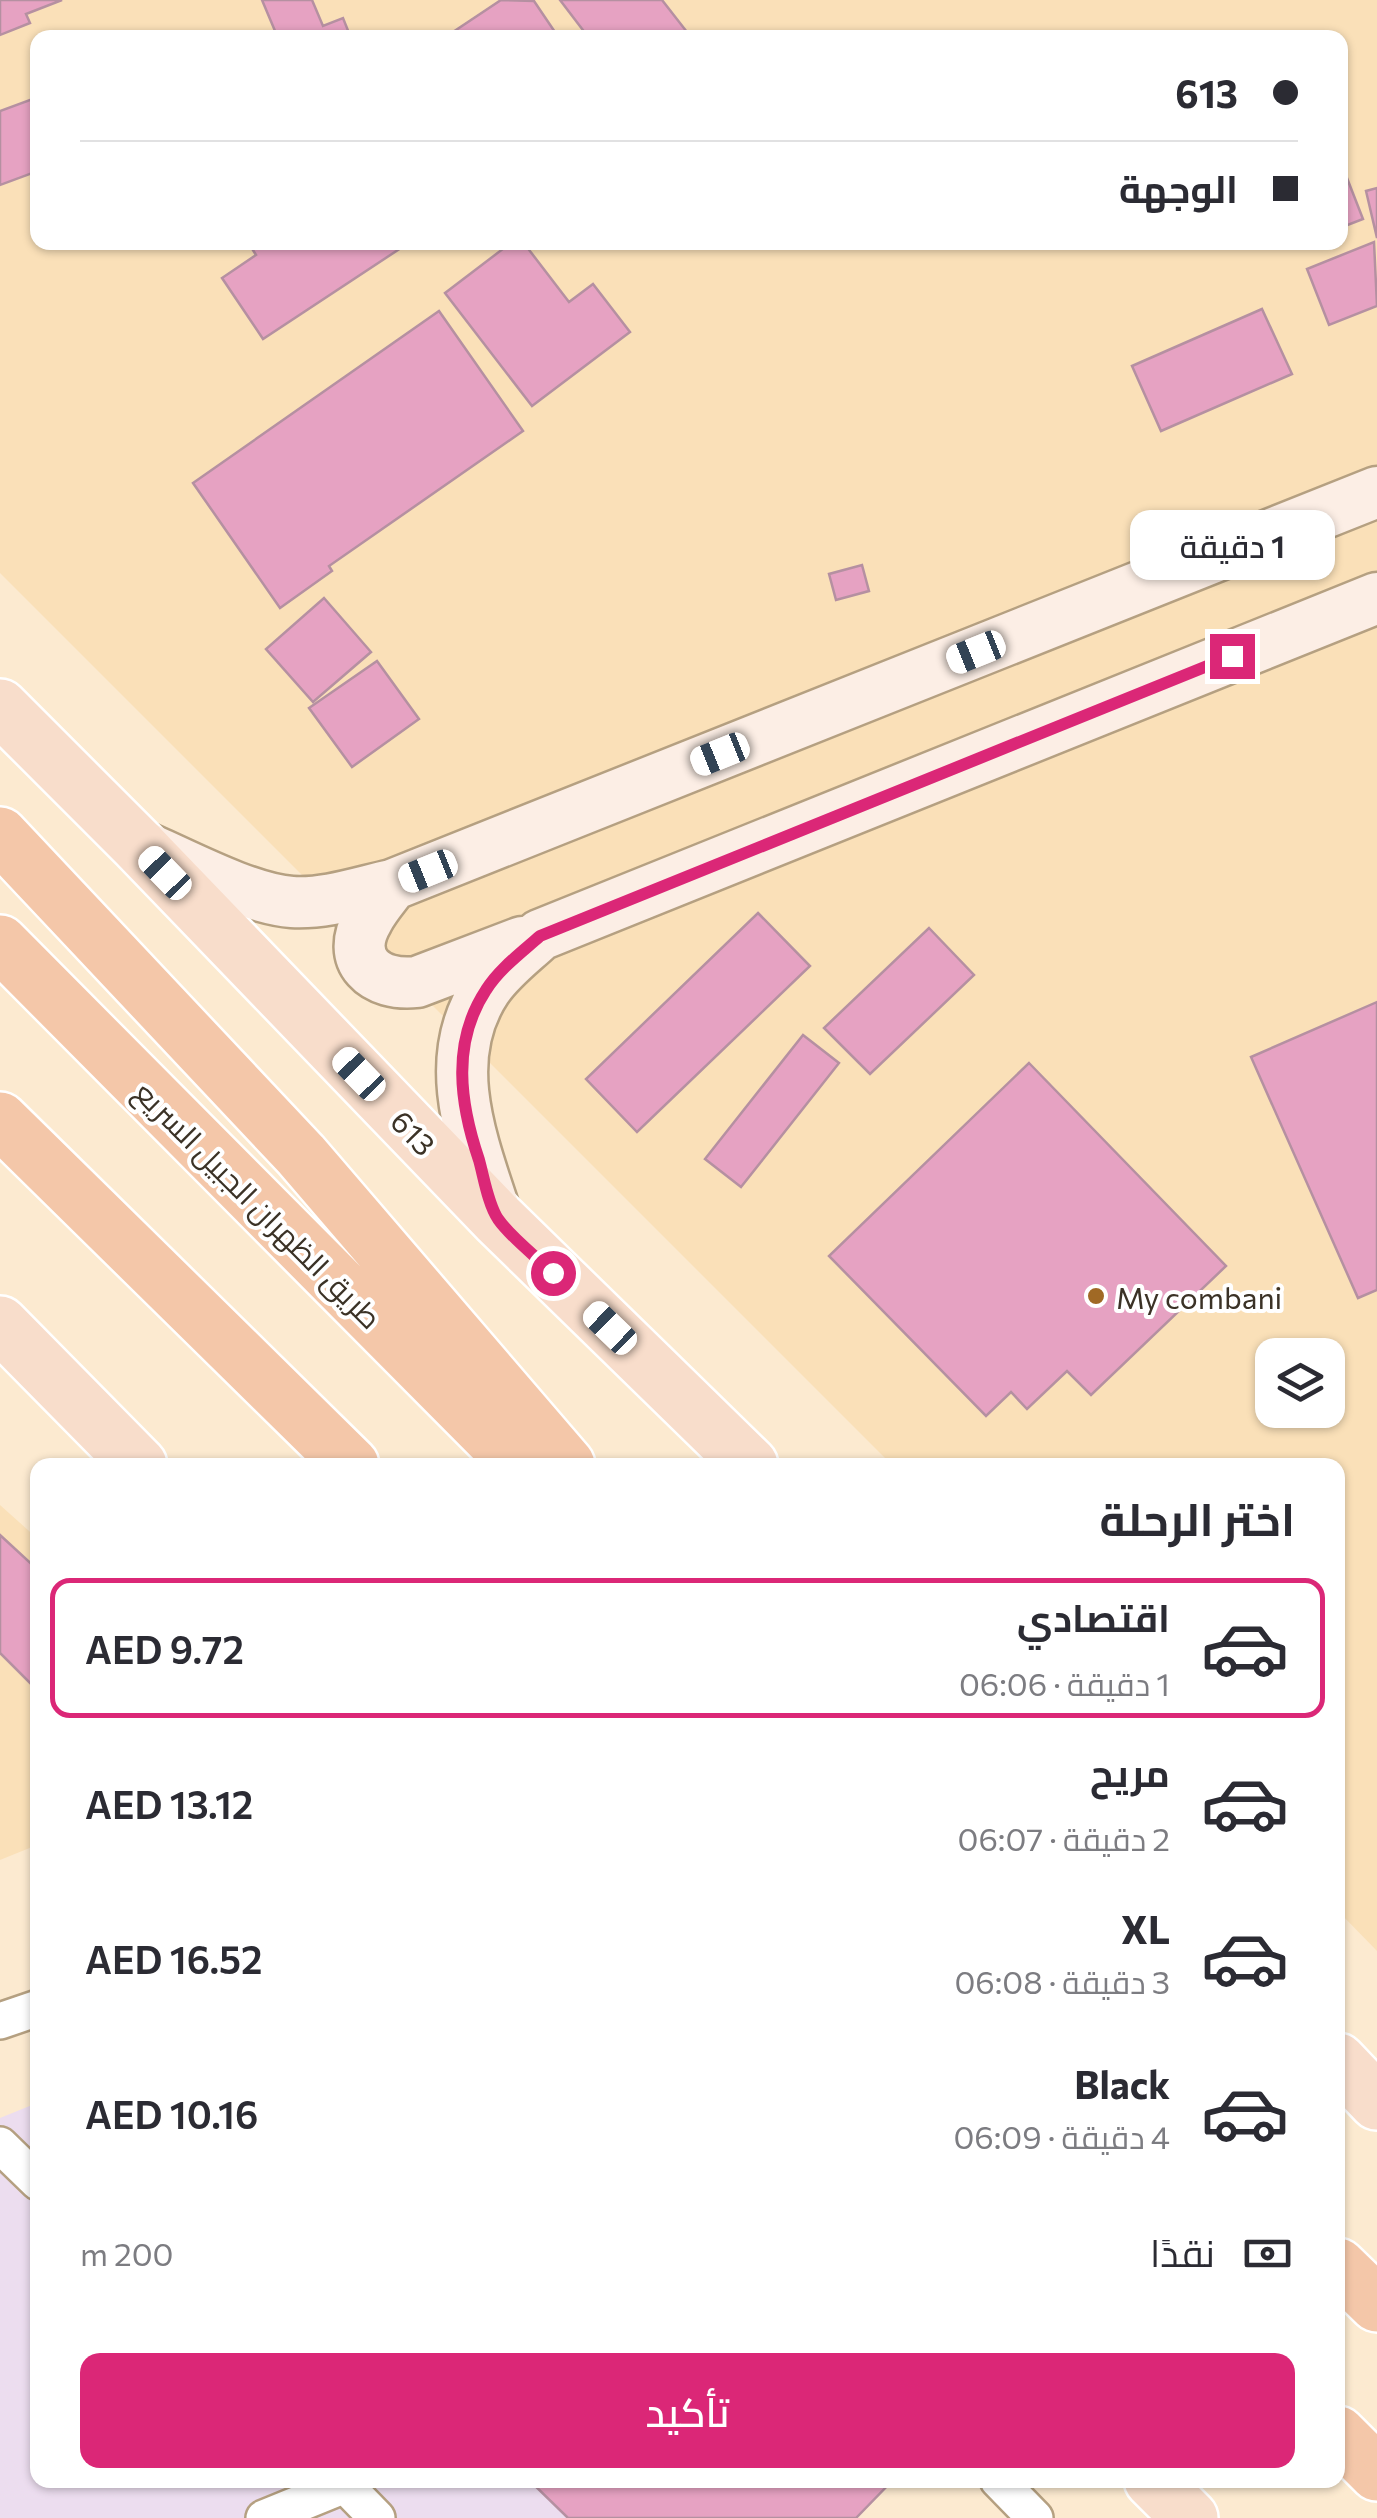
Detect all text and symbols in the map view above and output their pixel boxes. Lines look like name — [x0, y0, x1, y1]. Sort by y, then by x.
text: 613 — [1175, 69, 1238, 116]
text: الوجهة — [1119, 164, 1238, 211]
callout: 1 دقيقة — [1130, 511, 1334, 581]
text: 1 دقيقة — [1180, 525, 1285, 565]
car — [943, 627, 1009, 677]
route end — [1210, 634, 1255, 679]
car — [687, 729, 753, 779]
car — [133, 841, 197, 905]
car — [395, 846, 461, 896]
car — [327, 1042, 391, 1106]
street label: طريق الظهران الجبيل السريع — [125, 1073, 390, 1338]
street label: 613 — [384, 1102, 444, 1162]
route start — [531, 1251, 576, 1296]
place label: My combani — [1116, 1278, 1282, 1315]
marker: My combani — [1085, 1285, 1107, 1307]
car — [578, 1296, 642, 1360]
map controls — [1255, 1338, 1345, 1428]
button: layers — [1255, 1338, 1345, 1428]
text: اختر الرحلة — [1099, 1490, 1295, 1545]
text: اقتصادي — [1017, 1593, 1170, 1640]
icon: car — [1200, 1603, 1290, 1693]
text: AED 9.72 — [85, 1625, 244, 1672]
text: 1 دقيقة · 06:06 — [959, 1663, 1170, 1703]
text: مريح — [1090, 1748, 1170, 1795]
icon: car — [1200, 1758, 1290, 1848]
text: AED 13.12 — [85, 1780, 253, 1827]
text: 2 دقيقة · 06:07 — [958, 1818, 1170, 1858]
text: XL — [1121, 1905, 1170, 1952]
icon: car — [1200, 1913, 1290, 2003]
text: AED 16.52 — [85, 1935, 263, 1982]
text: 3 دقيقة · 06:08 — [954, 1961, 1170, 2001]
text: Black — [1074, 2060, 1170, 2107]
icon: car — [1200, 2068, 1290, 2158]
text: AED 10.16 — [85, 2090, 258, 2137]
text: 4 دقيقة · 06:09 — [953, 2116, 1170, 2156]
icon: cash — [1240, 2226, 1295, 2281]
text: نقدًا — [1150, 2228, 1215, 2275]
text: 200 m — [80, 2233, 173, 2273]
button: تأكيد — [80, 2353, 1295, 2468]

